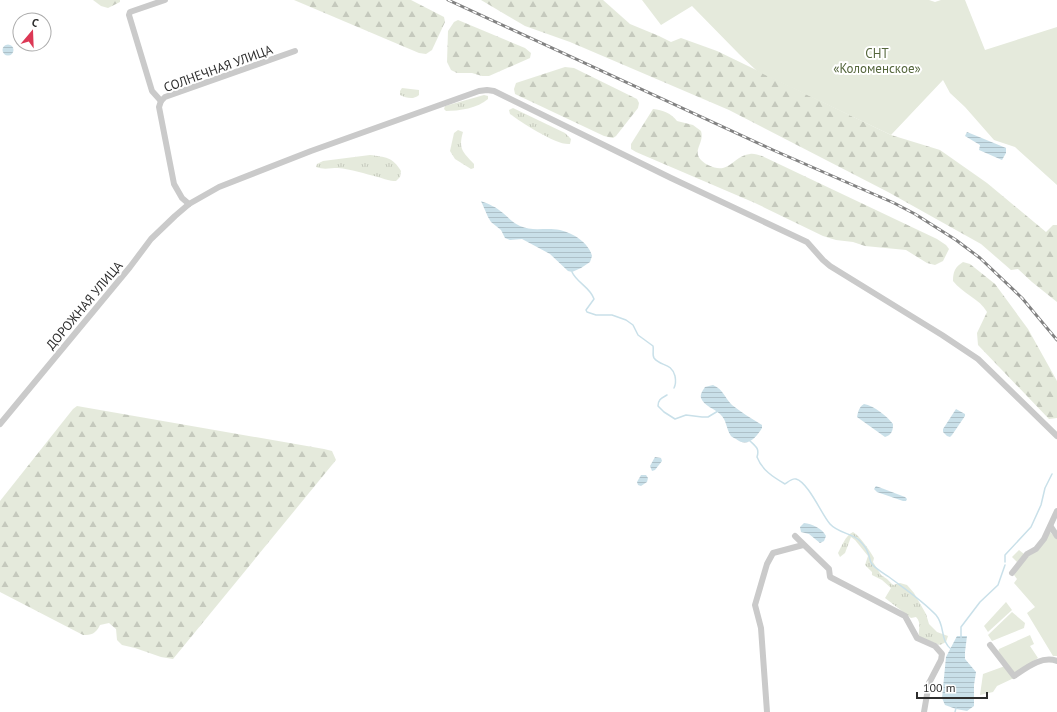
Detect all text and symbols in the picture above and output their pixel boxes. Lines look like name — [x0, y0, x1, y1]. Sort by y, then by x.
north arrow — [12, 12, 52, 52]
text: С — [30, 15, 40, 30]
street label: СОЛНЕЧНАЯ УЛИЦА — [161, 41, 275, 96]
park label: СНТ «Коломенское» — [833, 45, 921, 77]
street label: ДОРОЖНАЯ УЛИЦА — [42, 257, 127, 353]
scale bar — [917, 674, 987, 700]
text: 100 m — [923, 680, 956, 695]

